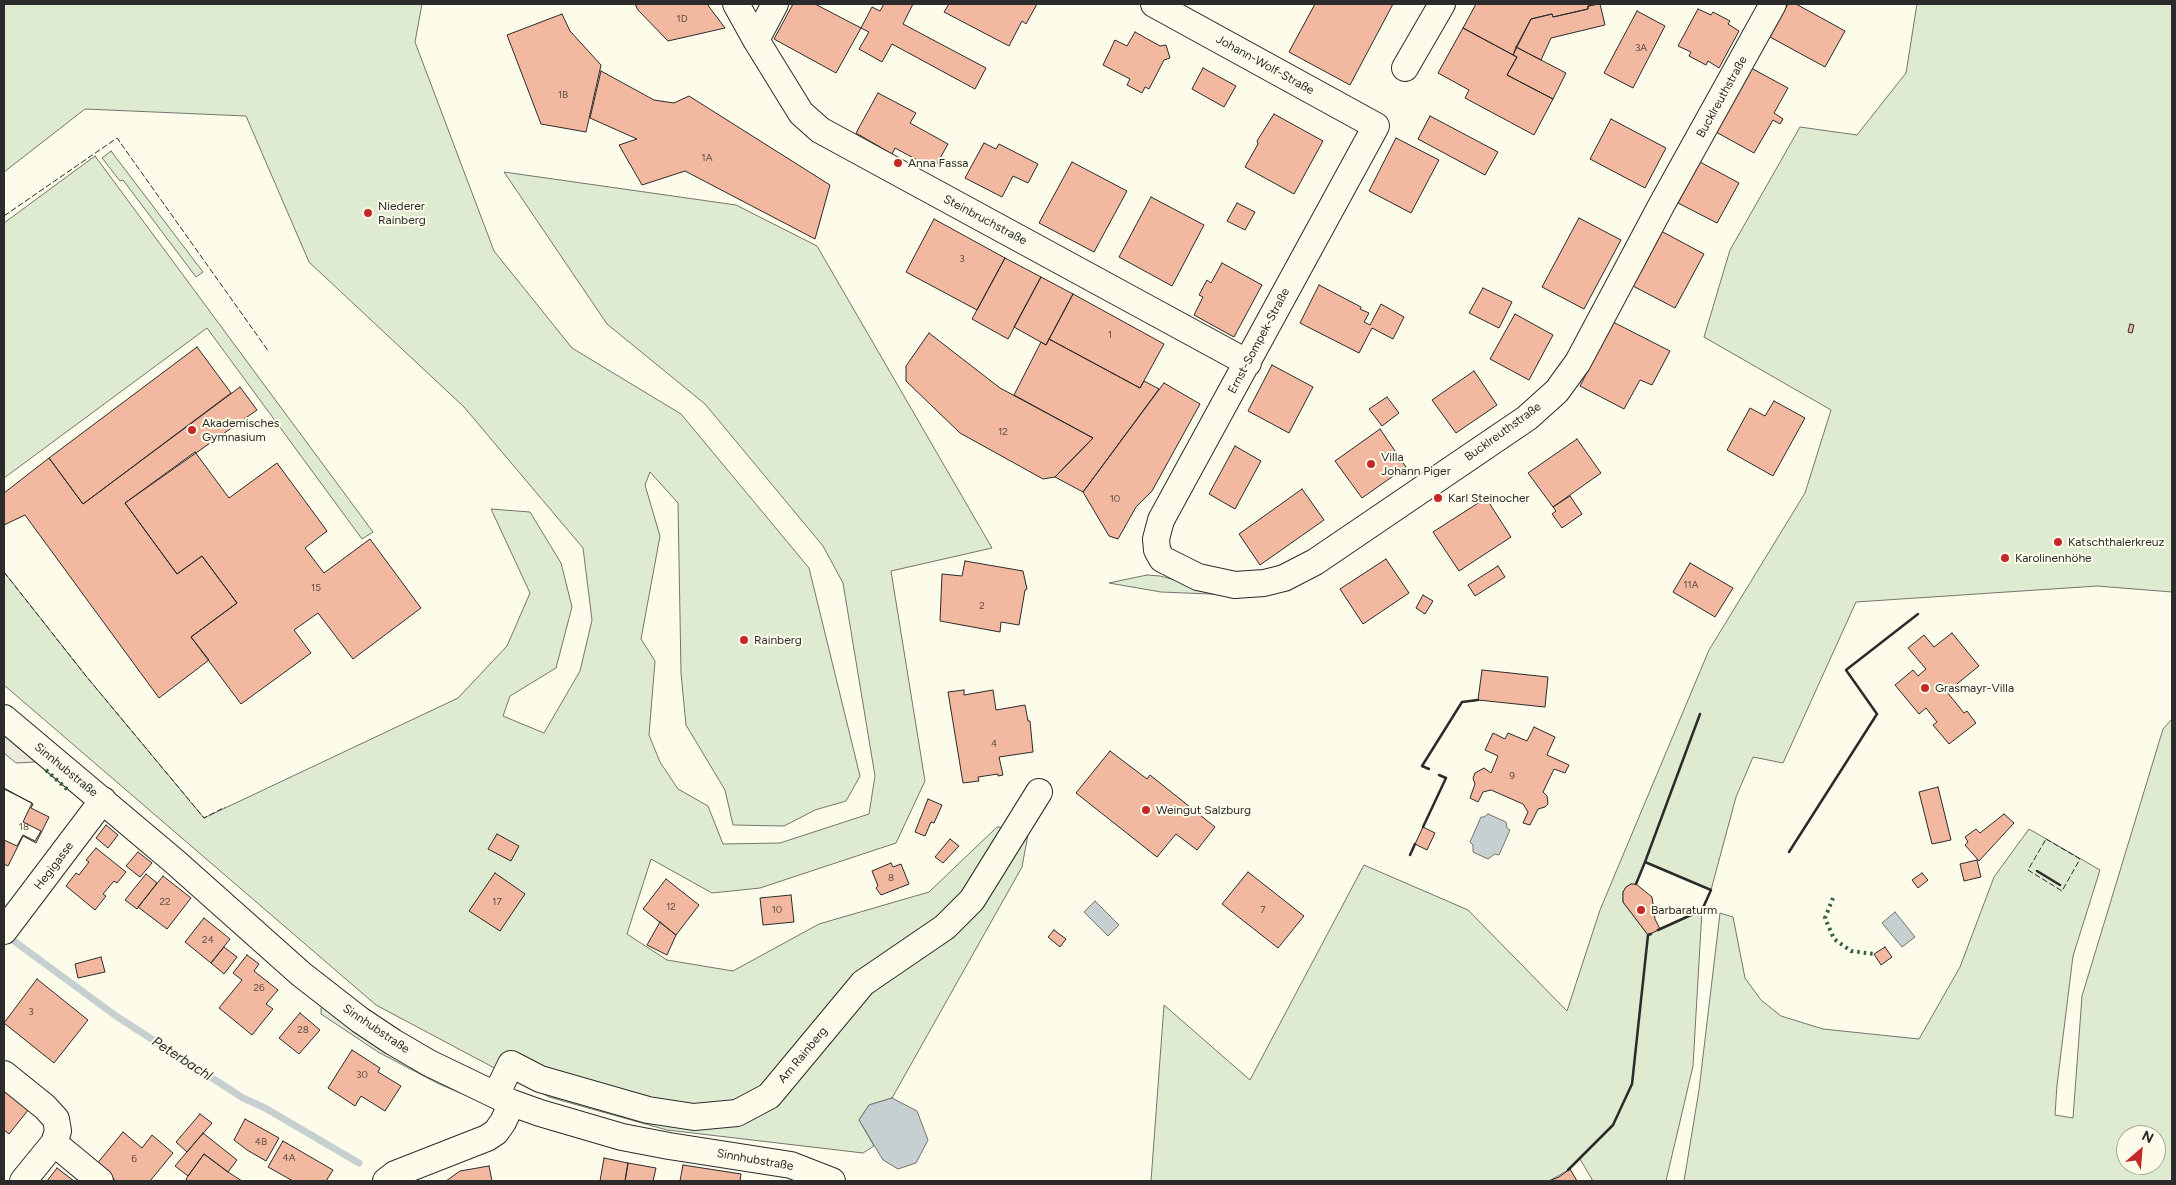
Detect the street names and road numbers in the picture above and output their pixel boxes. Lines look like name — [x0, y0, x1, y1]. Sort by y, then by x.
street label: Johann-Wolf-Straße — [1213, 32, 1317, 98]
street label: Bucklreuthstraße — [1694, 54, 1750, 140]
street label: Steinbruchstraße — [941, 192, 1029, 248]
street label: Ernst-Sompek-Straße — [1225, 286, 1293, 396]
street label: Bucklreuthstraße — [1462, 399, 1544, 465]
street label: Sinnhubstraße — [31, 740, 101, 800]
street label: Hegigasse — [31, 839, 77, 893]
street label: Sinnhubstraße — [340, 1001, 412, 1057]
street label: Am Rainberg — [775, 1024, 831, 1086]
street label: Sinnhubstraße — [716, 1146, 794, 1174]

